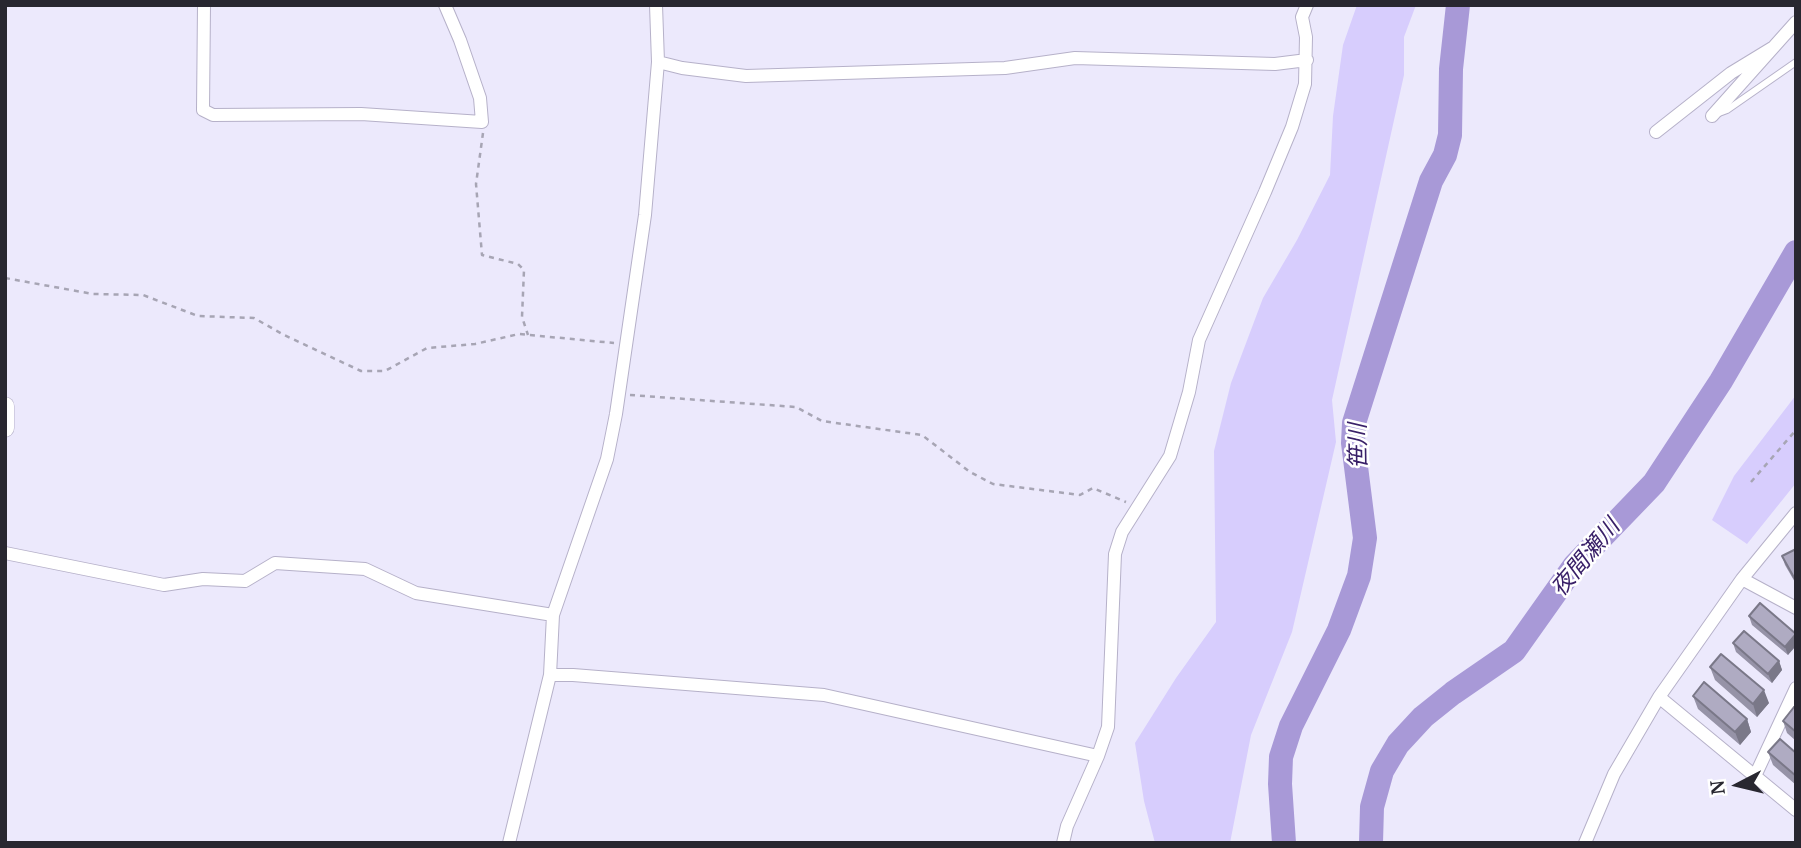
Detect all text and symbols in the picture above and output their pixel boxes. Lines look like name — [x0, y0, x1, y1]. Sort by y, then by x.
water label: 笹川 — [1345, 423, 1373, 469]
water label: 夜間瀬川 — [1546, 514, 1626, 602]
north arrow — [1703, 750, 1773, 820]
text: N — [1703, 779, 1730, 796]

